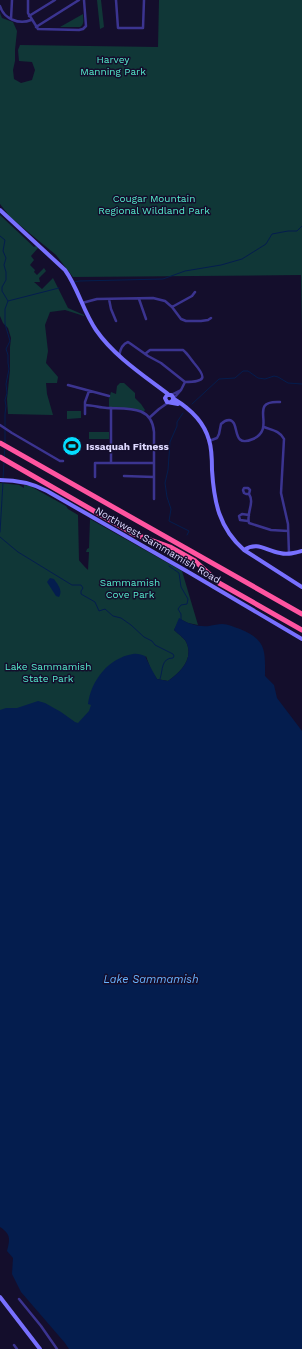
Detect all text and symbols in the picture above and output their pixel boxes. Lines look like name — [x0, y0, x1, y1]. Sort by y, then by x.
park label: Harvey Manning Park — [80, 54, 146, 77]
park label: Cougar Mountain Regional Wildland Park — [98, 193, 210, 216]
sports icon: Issaquah Fitness — [61, 435, 83, 457]
place label: Issaquah Fitness — [86, 441, 170, 452]
street label: Northwest Sammamish Road — [94, 505, 222, 585]
park label: Sammamish Cove Park — [100, 577, 160, 600]
park label: Lake Sammamish State Park — [5, 661, 91, 684]
water label: Lake Sammamish — [103, 973, 199, 986]

